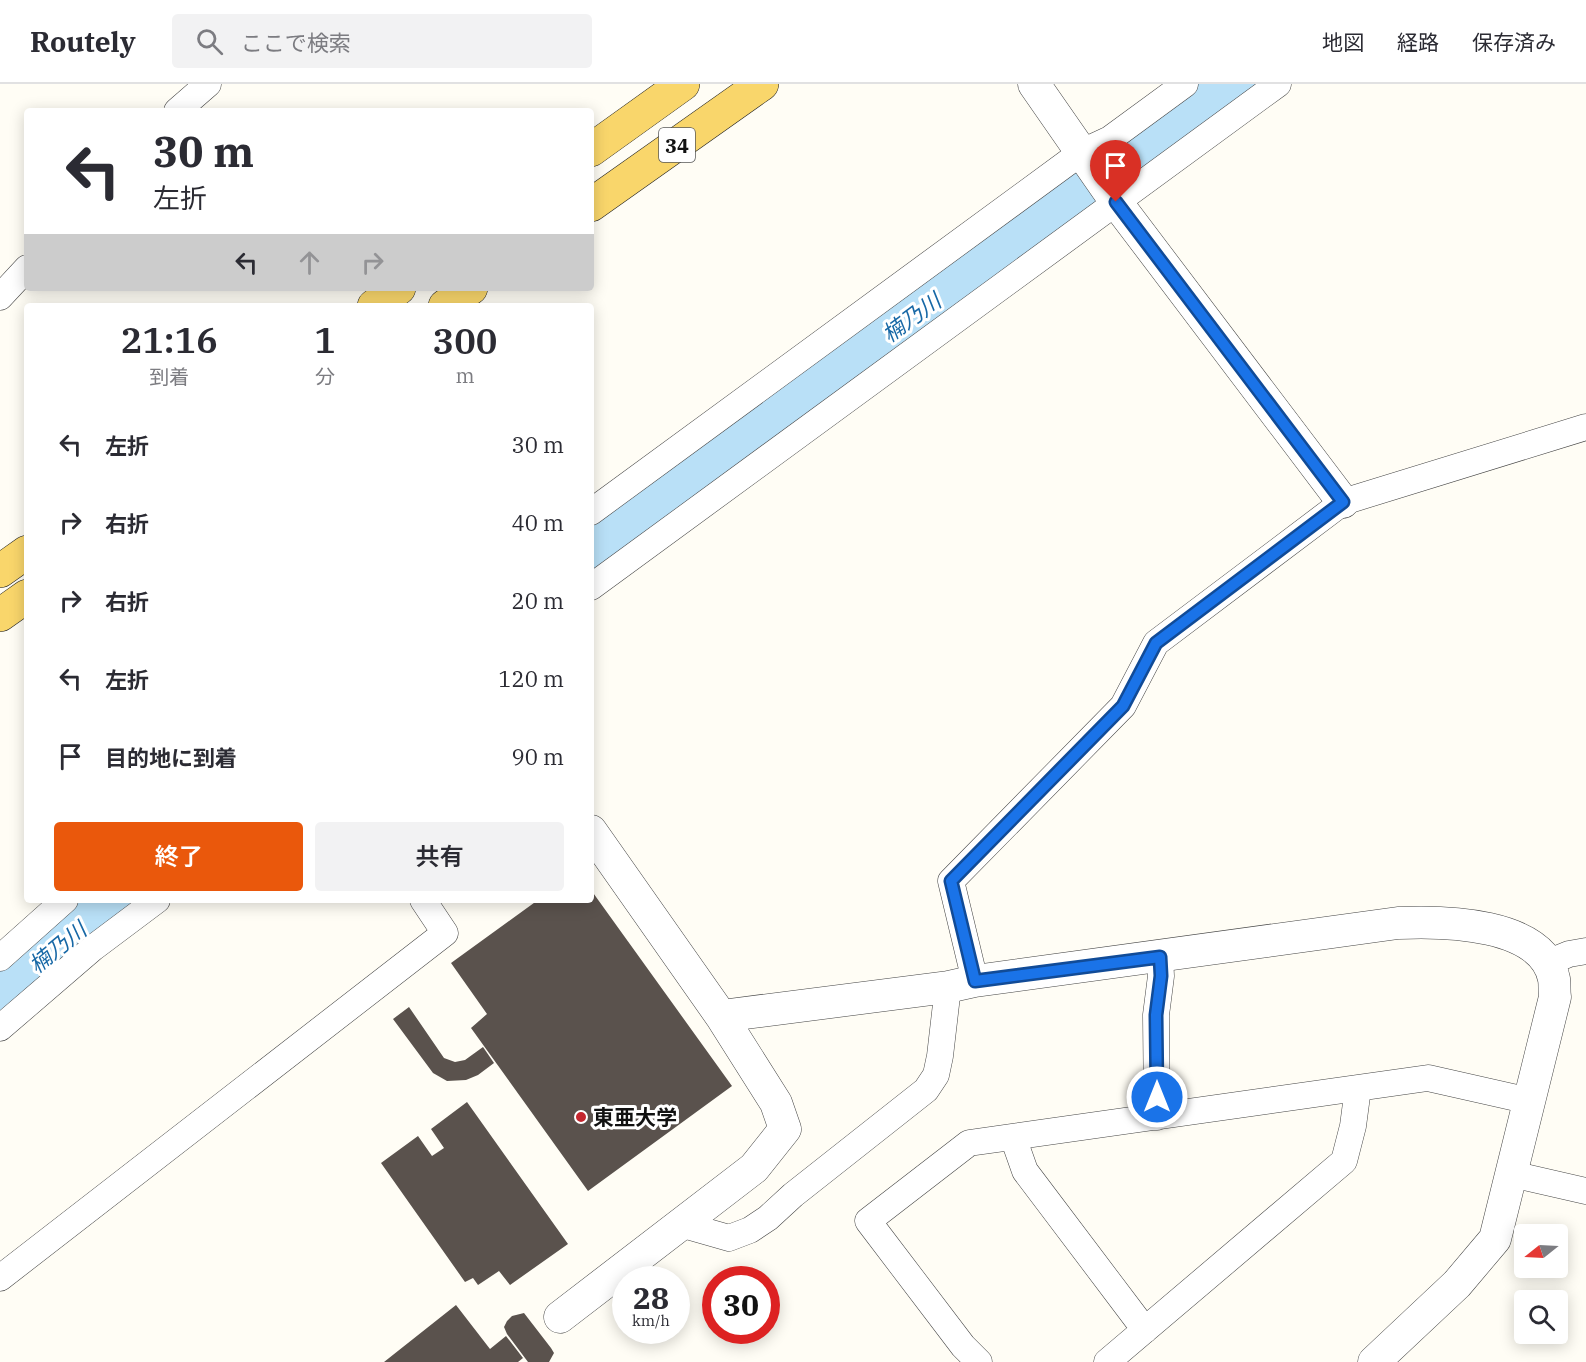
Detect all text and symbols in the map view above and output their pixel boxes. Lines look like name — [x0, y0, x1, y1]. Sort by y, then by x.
search box — [172, 14, 592, 68]
text: Routely — [30, 23, 136, 60]
icon: search — [193, 25, 226, 58]
text: ここで検索 — [241, 28, 351, 57]
text: 地図 — [1322, 28, 1364, 56]
text: 経路 — [1397, 28, 1439, 56]
text: 保存済み — [1472, 28, 1556, 56]
text: 30 m — [153, 124, 254, 179]
road number: 34 — [659, 128, 695, 162]
icon: left — [54, 132, 132, 210]
pin — [1090, 140, 1141, 202]
icon: arrive — [1099, 149, 1132, 182]
text: 左折 — [153, 180, 207, 215]
icon: left — [230, 246, 263, 279]
icon: ahead — [293, 246, 326, 279]
icon: right — [356, 246, 389, 279]
water label: 楠乃川 — [876, 285, 948, 348]
text: 21:16 — [121, 316, 218, 363]
text: 1 — [314, 316, 336, 363]
text: 300 — [433, 317, 497, 364]
text: m — [455, 362, 475, 389]
text: 到着 — [149, 363, 189, 390]
text: 分 — [315, 363, 335, 390]
icon: left — [54, 428, 87, 461]
text: 30 m — [512, 430, 564, 459]
text: 左折 — [105, 431, 149, 460]
icon: right — [54, 506, 87, 539]
text: 40 m — [512, 508, 564, 537]
text: 右折 — [105, 509, 149, 538]
icon: right — [54, 584, 87, 617]
text: 20 m — [512, 586, 564, 615]
text: 右折 — [105, 587, 149, 616]
icon: left — [54, 662, 87, 695]
text: 120 m — [498, 664, 564, 693]
text: 左折 — [105, 665, 149, 694]
icon: arrive — [54, 740, 87, 773]
text: 90 m — [512, 742, 564, 771]
text: 目的地に到着 — [105, 743, 237, 772]
button: 終了 — [54, 822, 303, 891]
button: 共有 — [315, 822, 564, 891]
water label: 楠乃川 — [22, 914, 93, 979]
position arrow — [1125, 1065, 1189, 1129]
place label: 東亜大学 — [593, 1103, 677, 1131]
marker: 東亜大学 — [574, 1110, 588, 1124]
north arrow — [1514, 1224, 1568, 1278]
map controls — [1514, 1224, 1568, 1344]
speed limit sign: 30 — [702, 1266, 780, 1344]
text: 28 — [633, 1278, 669, 1317]
button: search — [1514, 1290, 1568, 1344]
text: km/h — [632, 1311, 670, 1330]

